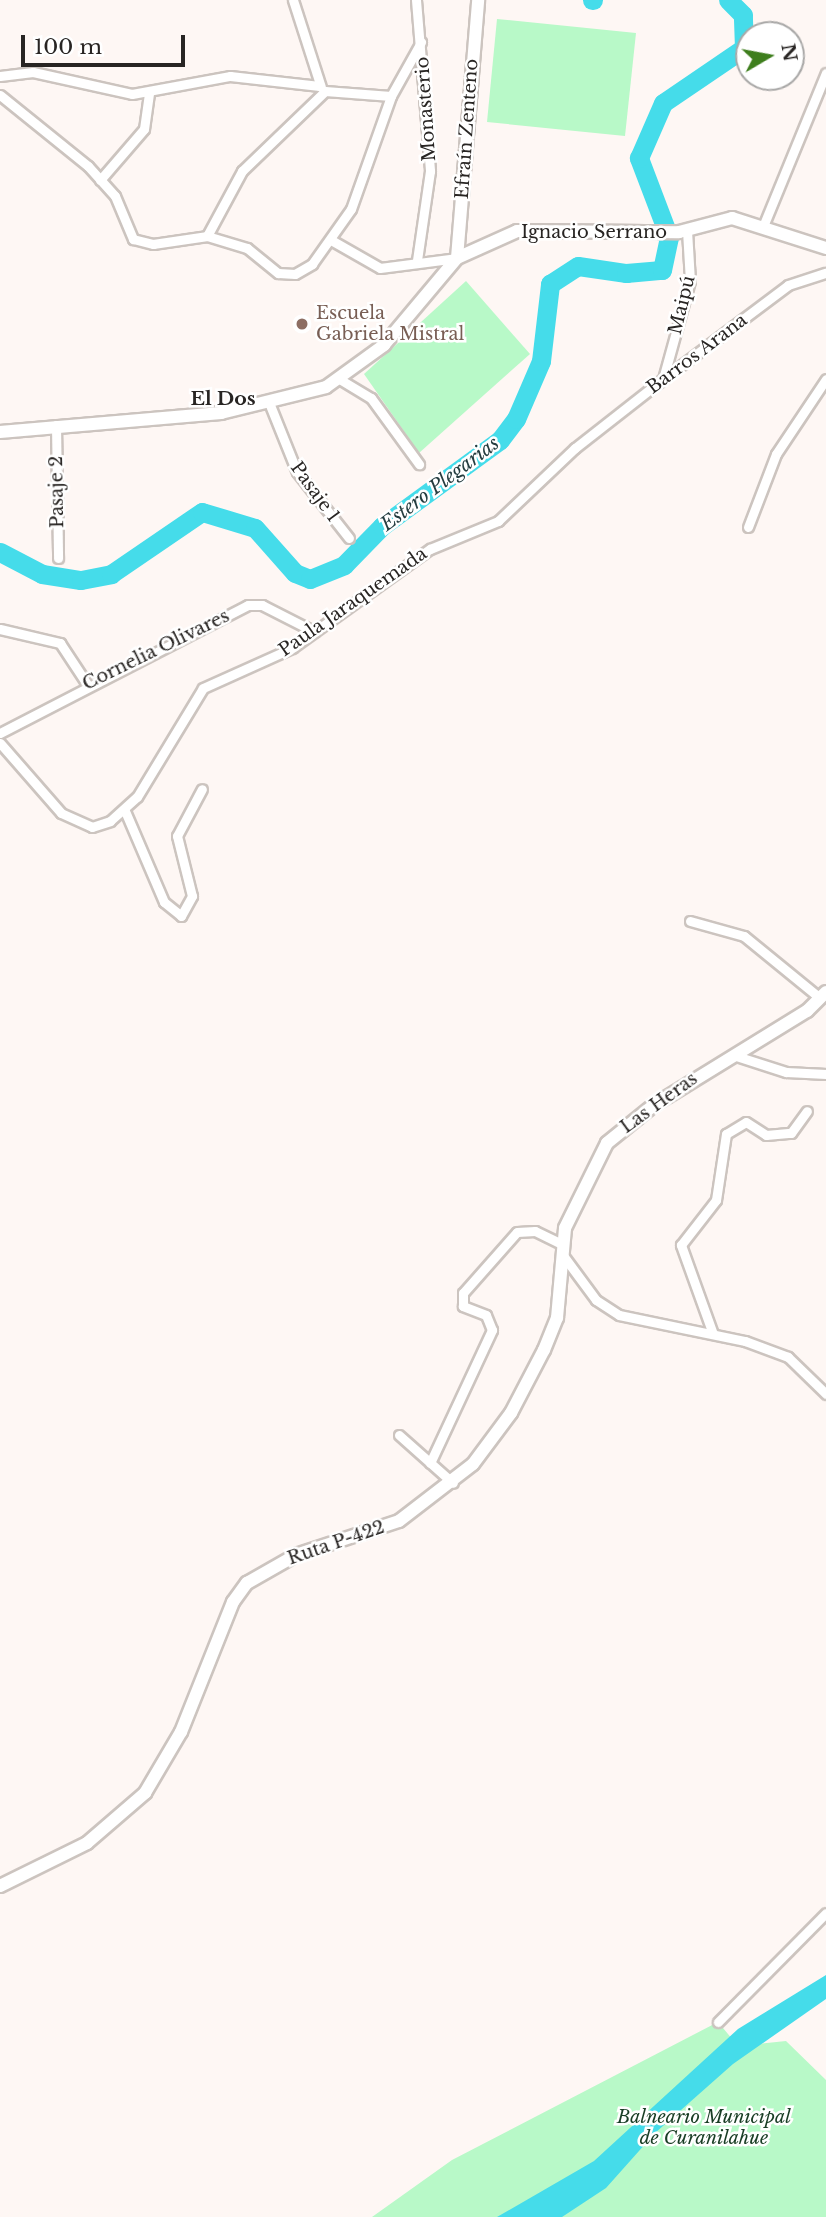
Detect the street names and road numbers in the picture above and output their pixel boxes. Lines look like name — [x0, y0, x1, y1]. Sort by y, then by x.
street label: Monasterio — [412, 56, 440, 162]
street label: Efraín Zenteno — [451, 58, 483, 200]
street label: Ignacio Serrano — [521, 221, 667, 243]
street label: Maipú — [664, 273, 700, 337]
street label: Barros Arana — [642, 309, 752, 399]
street label: Pasaje 2 — [46, 456, 68, 528]
street label: Pasaje 1 — [286, 458, 344, 526]
street label: Paula Jaraquemada — [275, 543, 431, 661]
street label: Cornelia Olivares — [79, 605, 233, 695]
street label: Las Heras — [616, 1068, 702, 1138]
street label: Ruta P-422 — [285, 1516, 387, 1570]

